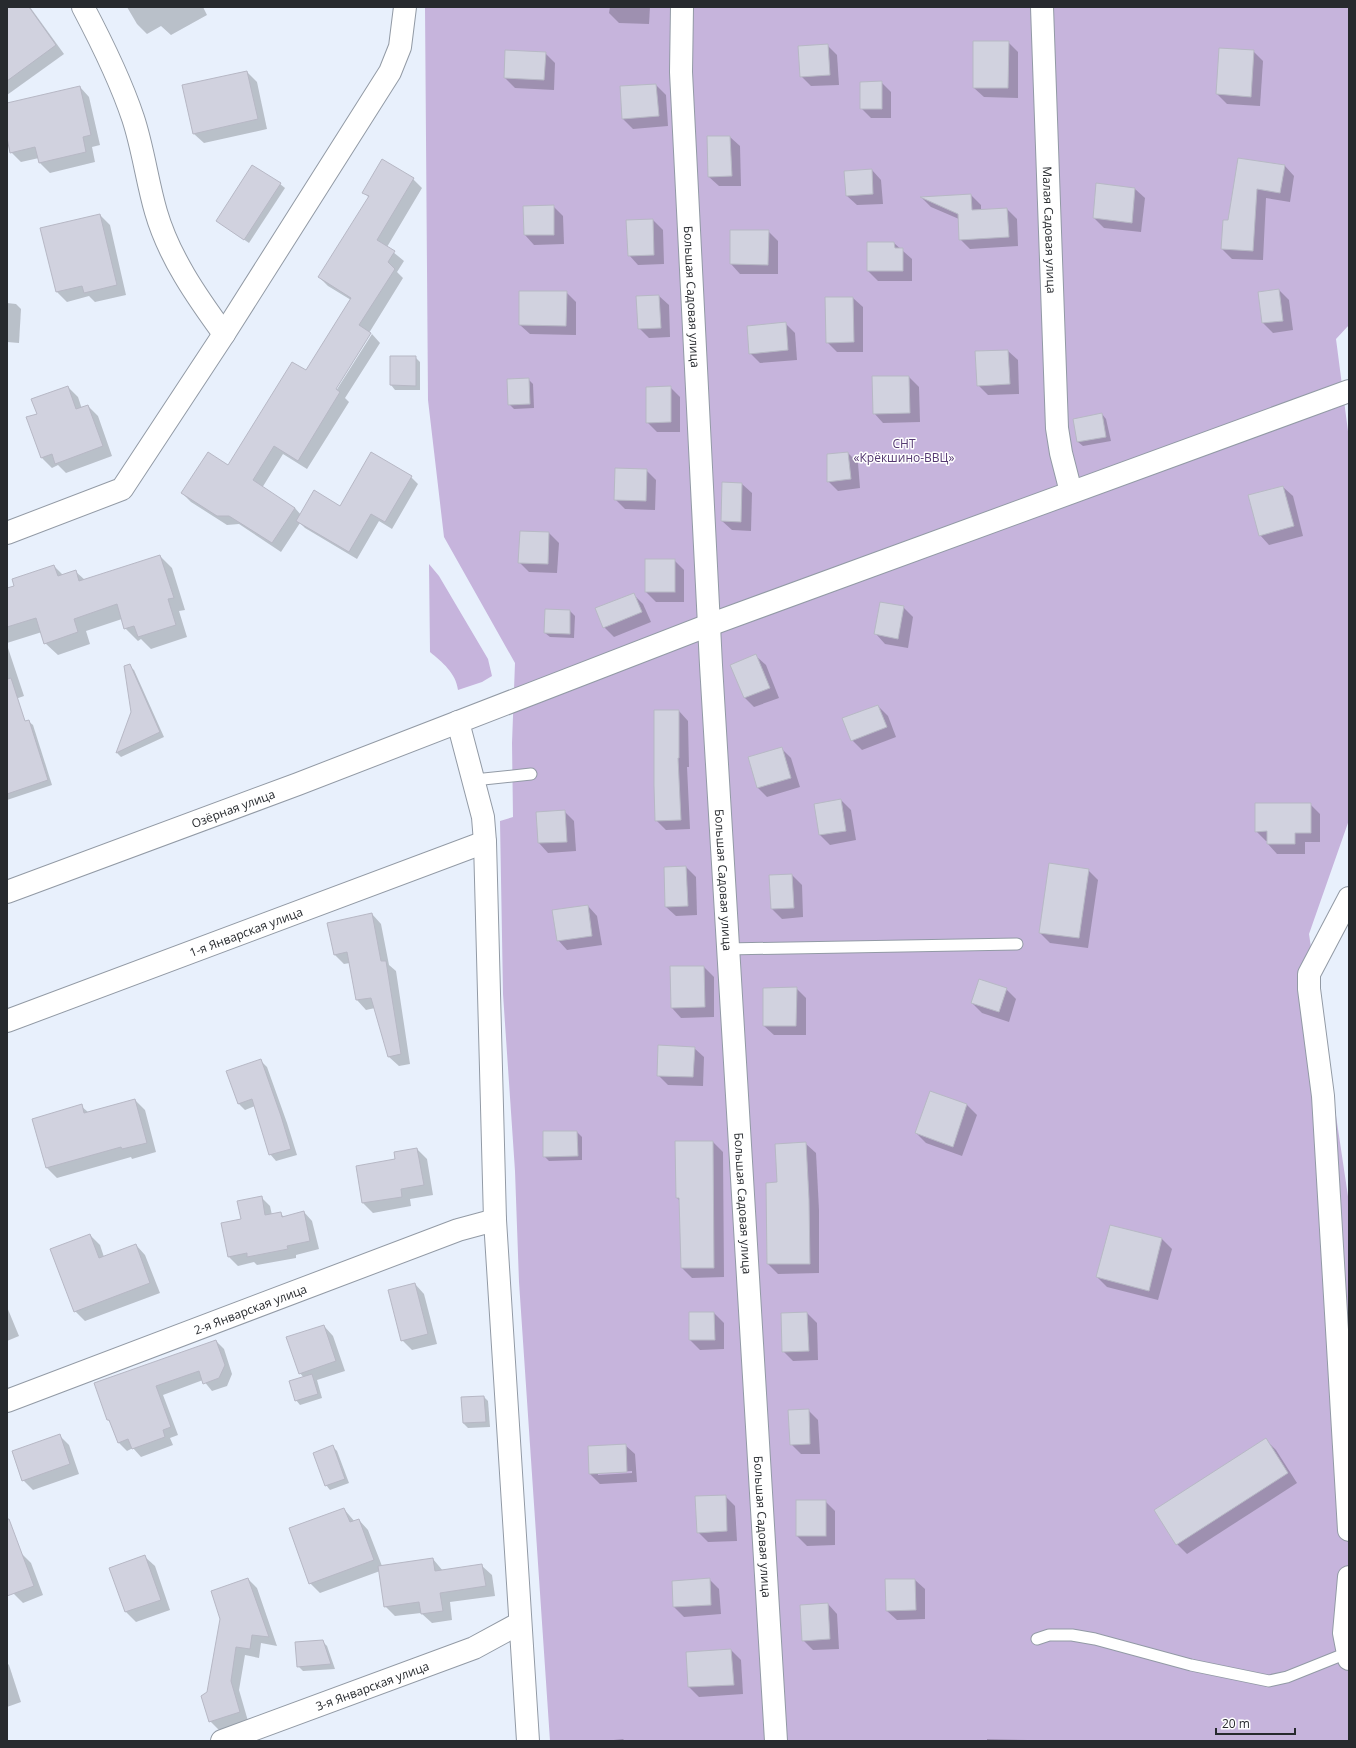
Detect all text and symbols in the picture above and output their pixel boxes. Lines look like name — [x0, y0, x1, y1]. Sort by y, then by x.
street label: Малая Садовая улица — [1039, 166, 1061, 294]
street label: Большая Садовая улица — [680, 225, 704, 368]
park label: СНТ «Крёкшино-ВВЦ» — [854, 435, 954, 466]
street label: Озёрная улица — [189, 785, 277, 831]
street label: Большая Садовая улица — [711, 808, 737, 951]
street label: 1-я Январская улица — [187, 903, 305, 961]
street label: Большая Садовая улица — [731, 1132, 756, 1275]
street label: 2-я Январская улица — [191, 1280, 309, 1338]
street label: Большая Садовая улица — [750, 1455, 776, 1598]
street label: 3-я Январская улица — [313, 1657, 431, 1714]
scale bar — [1216, 1710, 1295, 1736]
text: 20 m — [1222, 1715, 1250, 1732]

